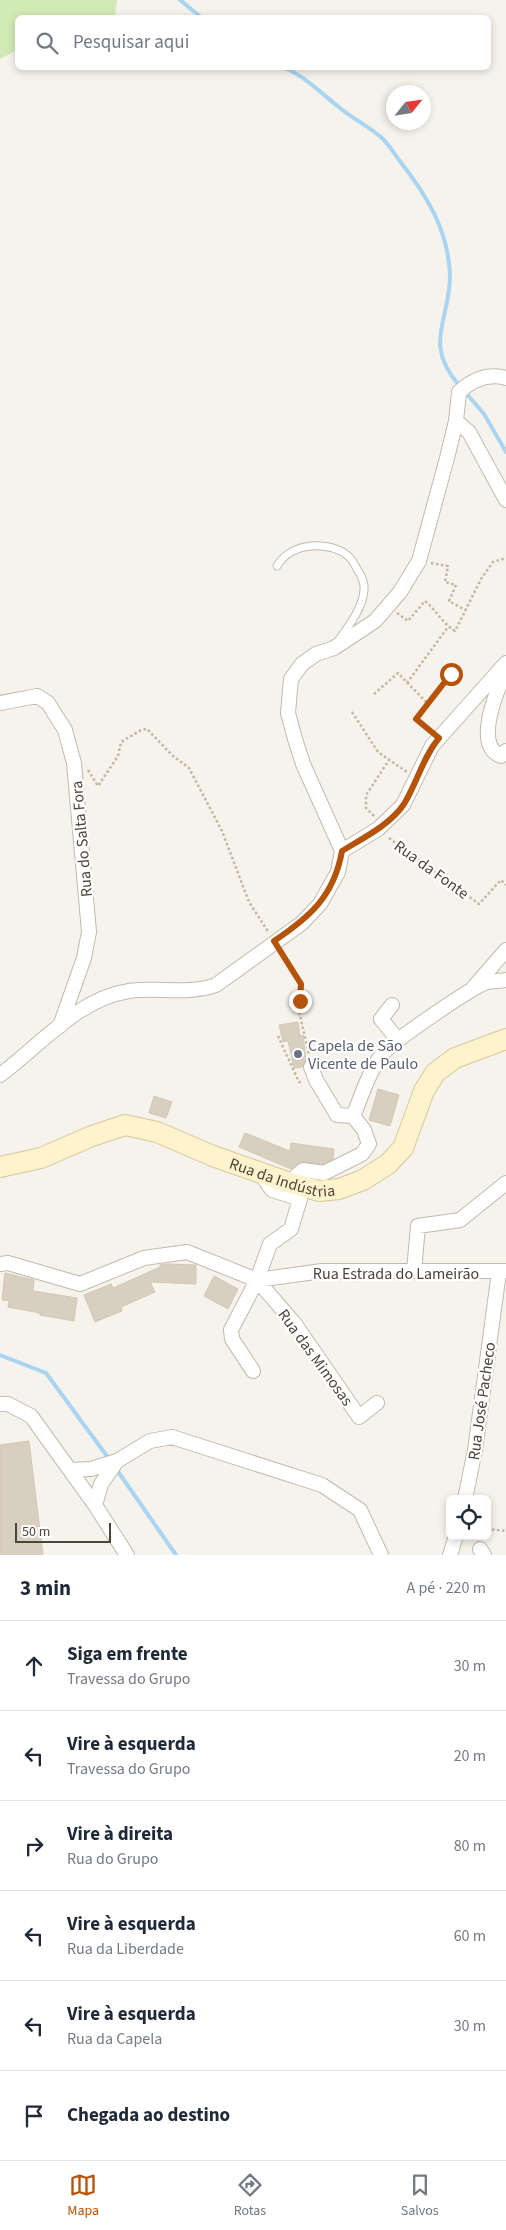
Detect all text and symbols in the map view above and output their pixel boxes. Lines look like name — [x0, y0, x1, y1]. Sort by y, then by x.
search box — [15, 15, 491, 70]
icon: search — [33, 29, 61, 57]
text: Pesquisar aqui — [73, 29, 189, 56]
north arrow — [386, 85, 431, 130]
route start — [440, 663, 463, 686]
street label: Rua do Salta Fora — [66, 780, 98, 898]
street label: Rua da Fonte — [390, 835, 473, 904]
route end — [289, 990, 312, 1013]
place label: Capela de São Vicente de Paulo — [308, 1035, 418, 1075]
marker: Capela de São Vicente de Paulo — [292, 1048, 304, 1060]
street label: Rua da Indústria — [226, 1153, 336, 1203]
street label: Rua Estrada do Lameirão — [313, 1263, 479, 1285]
street label: Rua das Mimosas — [273, 1305, 358, 1411]
street label: Rua José Pacheco — [463, 1341, 501, 1462]
map controls — [446, 1495, 491, 1540]
button: locate — [446, 1495, 491, 1540]
scale bar — [15, 1520, 111, 1543]
text: 50 m — [22, 1522, 50, 1542]
text: 3 min — [20, 1573, 71, 1603]
text: A pé · 220 m — [407, 1577, 486, 1599]
text: Siga em frente — [67, 1641, 188, 1668]
icon: ahead — [20, 1652, 48, 1680]
text: 30 m — [454, 1655, 486, 1677]
text: Travessa do Grupo — [67, 1668, 191, 1690]
text: Vire à esquerda — [67, 1731, 196, 1758]
icon: left — [20, 1742, 48, 1770]
text: 20 m — [454, 1745, 486, 1767]
text: Travessa do Grupo — [67, 1758, 191, 1780]
text: Vire à direita — [67, 1821, 173, 1848]
icon: right — [20, 1832, 48, 1860]
text: 80 m — [454, 1835, 486, 1857]
text: Rua do Grupo — [67, 1848, 159, 1870]
text: Vire à esquerda — [67, 1911, 196, 1938]
icon: left — [20, 1922, 48, 1950]
text: 60 m — [454, 1925, 486, 1947]
text: Rua da Liberdade — [67, 1938, 184, 1960]
text: Vire à esquerda — [67, 2001, 196, 2028]
icon: left — [20, 2012, 48, 2040]
text: 30 m — [454, 2015, 486, 2037]
text: Rua da Capela — [67, 2028, 162, 2050]
icon: arrive — [20, 2102, 48, 2130]
text: Chegada ao destino — [67, 2102, 230, 2129]
tab: Mapa — [67, 2171, 99, 2221]
tab: Rotas — [234, 2171, 266, 2221]
tab: Salvos — [401, 2171, 439, 2221]

